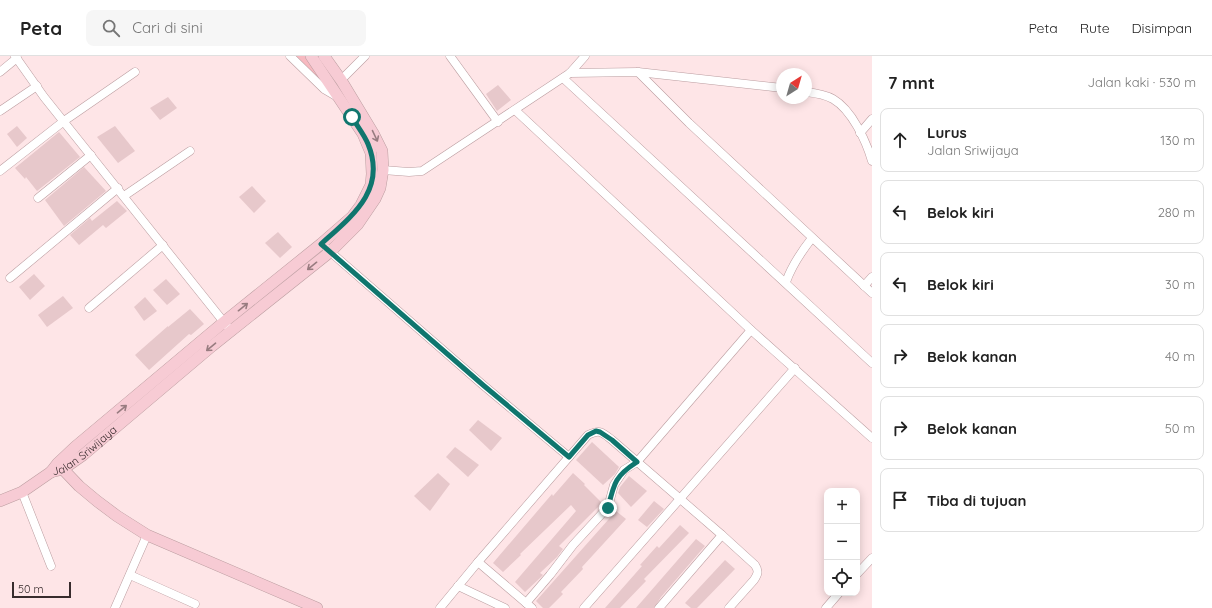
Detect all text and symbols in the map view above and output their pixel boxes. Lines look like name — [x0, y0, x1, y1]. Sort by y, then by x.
search box — [86, 10, 366, 46]
text: Peta — [20, 16, 62, 40]
icon: search — [100, 17, 122, 39]
text: Cari di sini — [132, 18, 203, 37]
text: Peta — [1028, 19, 1058, 37]
text: Rute — [1080, 19, 1110, 37]
text: Disimpan — [1132, 19, 1192, 37]
north arrow — [776, 68, 812, 104]
text: 7 mnt — [888, 72, 935, 93]
text: Jalan kaki · 530 m — [1088, 74, 1196, 90]
route start — [343, 108, 361, 126]
text: Lurus — [927, 123, 967, 142]
icon: ahead — [889, 129, 911, 151]
one-way arrow — [372, 130, 379, 142]
text: 130 m — [1160, 132, 1195, 148]
text: Jalan Sriwijaya — [927, 142, 1019, 158]
icon: left — [889, 201, 911, 223]
text: Belok kiri — [927, 203, 994, 222]
text: 280 m — [1158, 204, 1195, 220]
one-way arrow — [307, 261, 317, 270]
icon: left — [889, 273, 911, 295]
text: Belok kiri — [927, 275, 994, 294]
text: 30 m — [1165, 276, 1195, 292]
one-way arrow — [238, 303, 249, 312]
one-way arrow — [205, 343, 216, 352]
icon: right — [889, 345, 911, 367]
text: Belok kanan — [927, 347, 1017, 366]
text: 40 m — [1165, 348, 1195, 364]
one-way arrow — [116, 404, 127, 413]
icon: right — [889, 417, 911, 439]
text: Belok kanan — [927, 419, 1017, 438]
text: 50 m — [1165, 420, 1195, 436]
street label: Jalan Sriwijaya — [50, 423, 120, 478]
map controls — [824, 488, 860, 596]
button: + — [824, 488, 860, 524]
icon: arrive — [889, 489, 911, 511]
text: Tiba di tujuan — [927, 491, 1026, 510]
route end — [599, 499, 617, 517]
button: − — [824, 524, 860, 560]
button: locate — [824, 560, 860, 596]
scale bar — [12, 580, 71, 599]
text: 50 m — [18, 582, 44, 596]

